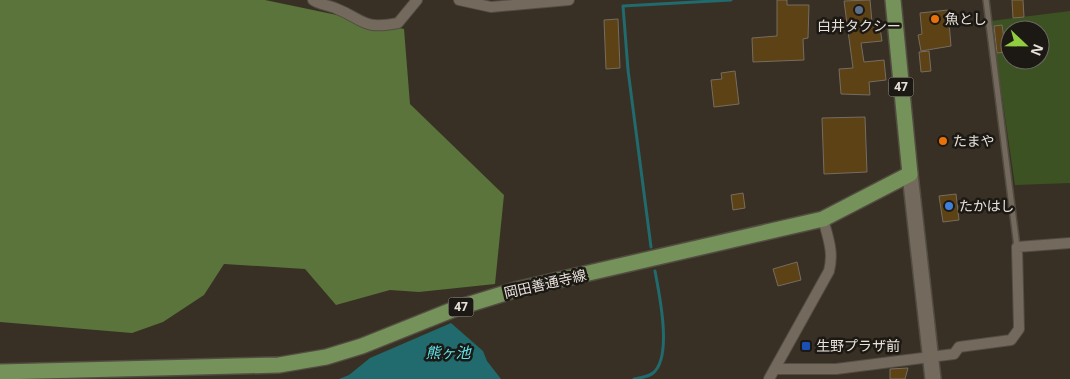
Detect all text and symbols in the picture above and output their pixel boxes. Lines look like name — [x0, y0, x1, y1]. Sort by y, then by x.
marker: 白井タクシー — [853, 4, 865, 16]
place label: 魚とし — [945, 9, 987, 28]
marker: 魚とし — [929, 13, 941, 25]
place label: 白井タクシー — [817, 16, 901, 35]
north arrow — [1000, 20, 1050, 70]
text: N — [1027, 41, 1048, 59]
road number: 47 — [888, 77, 914, 96]
place label: たまや — [953, 131, 995, 150]
marker: たまや — [937, 135, 949, 147]
place label: たかはし — [959, 196, 1014, 215]
marker: たかはし — [943, 200, 955, 212]
street label: 岡田善通寺線 — [502, 265, 588, 302]
road number: 47 — [448, 298, 474, 316]
place label: 生野プラザ前 — [816, 336, 900, 355]
marker: 生野プラザ前 — [800, 340, 812, 352]
water label: 熊ヶ池 — [425, 342, 472, 362]

